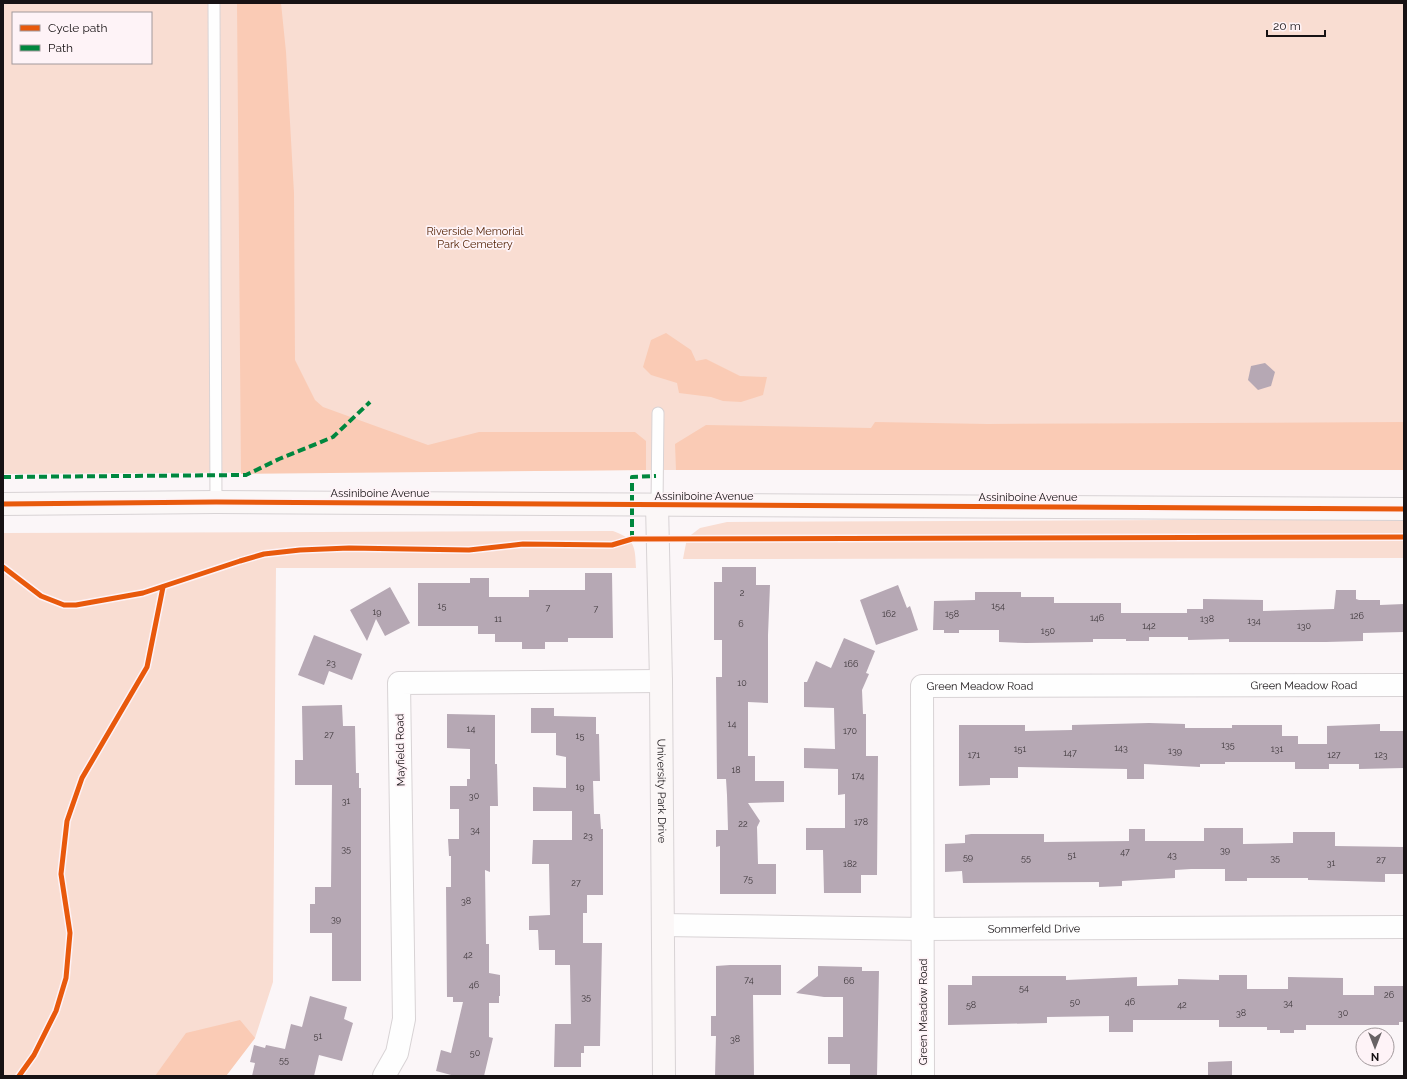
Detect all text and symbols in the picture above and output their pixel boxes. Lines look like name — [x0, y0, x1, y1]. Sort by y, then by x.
legend — [12, 12, 152, 64]
scale bar — [1267, 12, 1325, 38]
text: 20 m — [1273, 19, 1301, 33]
text: Cycle path — [48, 21, 107, 35]
text: Path — [48, 41, 73, 55]
park label: Riverside Memorial Park Cemetery — [426, 225, 524, 251]
street label: Assiniboine Avenue — [331, 487, 430, 500]
street label: Assiniboine Avenue — [655, 490, 754, 503]
street label: Assiniboine Avenue — [979, 491, 1078, 504]
house number: 2 — [740, 588, 745, 598]
house number: 15 — [438, 601, 446, 611]
house number: 154 — [991, 601, 1005, 611]
house number: 7 — [546, 603, 551, 613]
house number: 7 — [594, 604, 599, 614]
house number: 19 — [372, 607, 382, 617]
house number: 162 — [882, 609, 896, 619]
house number: 158 — [945, 609, 959, 619]
house number: 126 — [1350, 611, 1365, 621]
house number: 146 — [1090, 613, 1105, 623]
house number: 11 — [494, 614, 502, 624]
house number: 138 — [1200, 614, 1214, 624]
house number: 134 — [1247, 616, 1261, 626]
house number: 6 — [738, 619, 744, 629]
house number: 142 — [1142, 621, 1156, 631]
house number: 130 — [1297, 621, 1312, 631]
house number: 150 — [1041, 626, 1056, 636]
house number: 23 — [326, 658, 336, 668]
house number: 166 — [844, 659, 859, 669]
house number: 10 — [737, 678, 747, 688]
street label: Green Meadow Road — [1251, 679, 1358, 692]
street label: Green Meadow Road — [927, 680, 1034, 693]
street label: Mayfield Road — [393, 714, 408, 786]
house number: 14 — [728, 719, 736, 729]
house number: 14 — [467, 724, 475, 734]
house number: 170 — [843, 726, 858, 736]
house number: 27 — [324, 730, 334, 740]
house number: 15 — [576, 731, 584, 741]
street label: University Park Drive — [654, 739, 668, 844]
house number: 135 — [1221, 740, 1235, 750]
house number: 143 — [1114, 743, 1128, 753]
house number: 151 — [1014, 744, 1026, 754]
house number: 131 — [1271, 744, 1283, 754]
house number: 139 — [1168, 746, 1182, 756]
house number: 147 — [1063, 748, 1077, 758]
house number: 171 — [968, 750, 980, 760]
house number: 127 — [1327, 750, 1341, 760]
house number: 123 — [1374, 750, 1388, 760]
house number: 18 — [731, 765, 741, 775]
house number: 174 — [851, 771, 865, 781]
house number: 19 — [575, 782, 585, 792]
house number: 30 — [469, 791, 480, 801]
house number: 31 — [342, 796, 350, 806]
house number: 178 — [854, 817, 868, 827]
house number: 22 — [738, 819, 748, 829]
house number: 34 — [470, 825, 480, 835]
house number: 23 — [583, 831, 593, 841]
house number: 35 — [341, 844, 351, 854]
house number: 39 — [1220, 845, 1230, 855]
house number: 47 — [1120, 847, 1130, 857]
house number: 51 — [1068, 850, 1077, 860]
house number: 43 — [1167, 850, 1177, 860]
house number: 59 — [963, 852, 973, 862]
house number: 55 — [1021, 853, 1031, 863]
house number: 35 — [1270, 853, 1280, 863]
house number: 27 — [1376, 855, 1386, 865]
house number: 31 — [1327, 858, 1335, 868]
house number: 182 — [843, 859, 857, 869]
house number: 75 — [743, 874, 753, 884]
house number: 27 — [571, 878, 581, 888]
house number: 38 — [461, 896, 471, 906]
house number: 39 — [331, 914, 341, 924]
street label: Sommerfeld Drive — [988, 922, 1081, 936]
house number: 42 — [463, 950, 473, 960]
street label: Green Meadow Road — [917, 958, 930, 1065]
house number: 74 — [744, 975, 754, 985]
house number: 66 — [844, 976, 855, 986]
house number: 46 — [469, 980, 480, 990]
house number: 54 — [1019, 983, 1029, 993]
house number: 26 — [1384, 990, 1395, 1000]
house number: 35 — [581, 992, 591, 1002]
house number: 50 — [1070, 997, 1081, 1007]
house number: 46 — [1125, 997, 1136, 1007]
house number: 34 — [1283, 998, 1293, 1008]
house number: 58 — [966, 1000, 976, 1010]
house number: 42 — [1177, 1000, 1187, 1010]
house number: 38 — [1236, 1008, 1246, 1018]
house number: 30 — [1338, 1008, 1349, 1018]
north arrow — [1355, 1027, 1395, 1067]
house number: 51 — [314, 1031, 323, 1041]
house number: 38 — [730, 1034, 740, 1044]
house number: 50 — [470, 1048, 481, 1058]
text: N — [1371, 1050, 1379, 1063]
house number: 55 — [279, 1055, 289, 1065]

